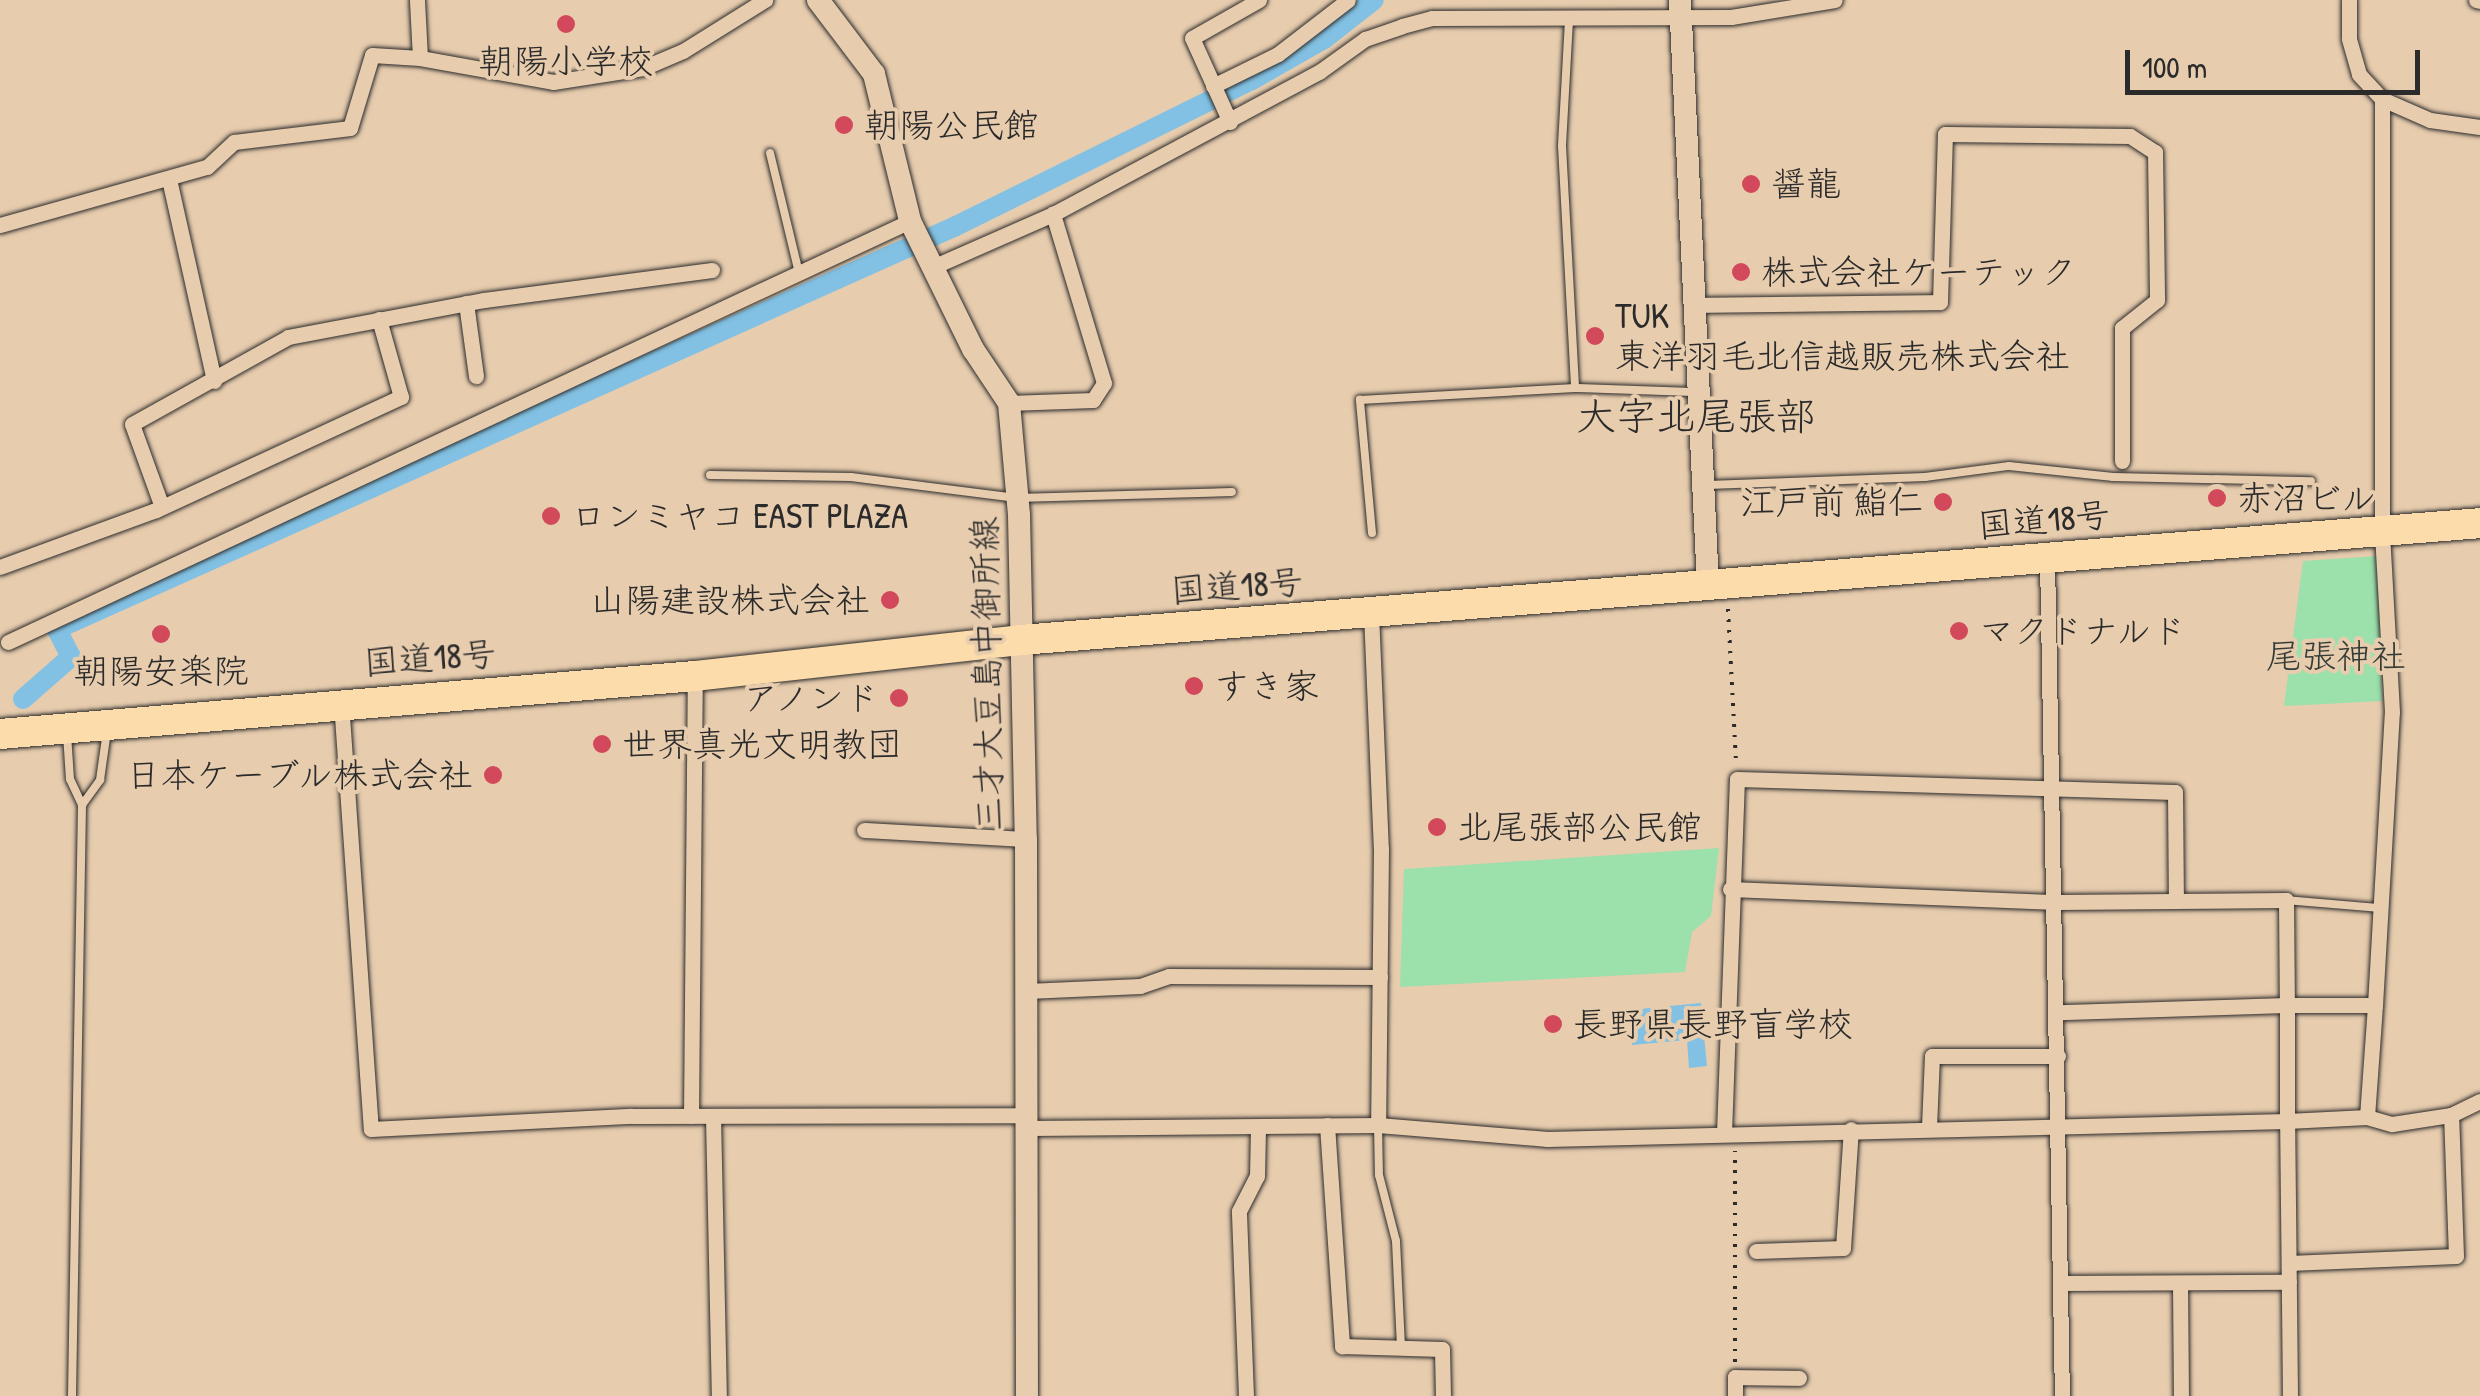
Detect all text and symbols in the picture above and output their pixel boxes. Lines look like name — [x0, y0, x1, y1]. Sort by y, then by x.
marker: 朝陽小学校 — [555, 13, 577, 35]
scale bar — [2130, 30, 2425, 92]
place label: 朝陽小学校 — [479, 40, 653, 82]
text: 100 m — [2142, 47, 2207, 87]
place label: 朝陽公民館 — [864, 104, 1039, 146]
marker: 朝陽公民館 — [833, 114, 855, 136]
place label: 醤龍 — [1771, 163, 1841, 205]
marker: 醤龍 — [1740, 173, 1762, 195]
place label: 株式会社ケーテック — [1761, 251, 2076, 293]
marker: 株式会社ケーテック — [1730, 261, 1752, 283]
place label: TUK 東洋羽毛北信越販売株式会社 — [1615, 295, 2070, 377]
marker: TUK 東洋羽毛北信越販売株式会社 — [1584, 325, 1606, 347]
district label: 大字北尾張部 — [1576, 391, 1816, 439]
place label: 赤沼ビル — [2237, 477, 2377, 519]
place label: 江戸前 鮨仁 — [1740, 481, 1923, 523]
marker: 赤沼ビル — [2206, 487, 2228, 509]
marker: 江戸前 鮨仁 — [1932, 491, 1954, 513]
street label: 国道18号 — [1976, 493, 2112, 547]
place label: ロンミヤコ EAST PLAZA — [571, 495, 909, 537]
marker: ロンミヤコ EAST PLAZA — [540, 505, 562, 527]
street label: 三才大豆島中御所線 — [963, 516, 1011, 832]
street label: 国道18号 — [1169, 560, 1305, 612]
place label: 山陽建設株式会社 — [590, 579, 870, 621]
marker: 山陽建設株式会社 — [879, 589, 901, 611]
place label: マクドナルド — [1979, 610, 2189, 652]
marker: マクドナルド — [1948, 620, 1970, 642]
marker: 朝陽安楽院 — [150, 623, 172, 645]
street label: 国道18号 — [362, 632, 498, 684]
park label: 尾張神社 — [2266, 635, 2406, 677]
place label: 朝陽安楽院 — [74, 650, 248, 692]
place label: すき家 — [1214, 665, 1319, 707]
marker: すき家 — [1183, 675, 1205, 697]
place label: アノンド — [739, 677, 879, 719]
marker: アノンド — [888, 687, 910, 709]
place label: 世界真光文明教団 — [622, 723, 902, 765]
marker: 世界真光文明教団 — [591, 733, 613, 755]
place label: 日本ケーブル株式会社 — [123, 754, 473, 796]
marker: 日本ケーブル株式会社 — [482, 764, 504, 786]
place label: 北尾張部公民館 — [1457, 806, 1702, 848]
marker: 北尾張部公民館 — [1426, 816, 1448, 838]
place label: 長野県長野盲学校 — [1573, 1003, 1853, 1045]
marker: 長野県長野盲学校 — [1542, 1013, 1564, 1035]

